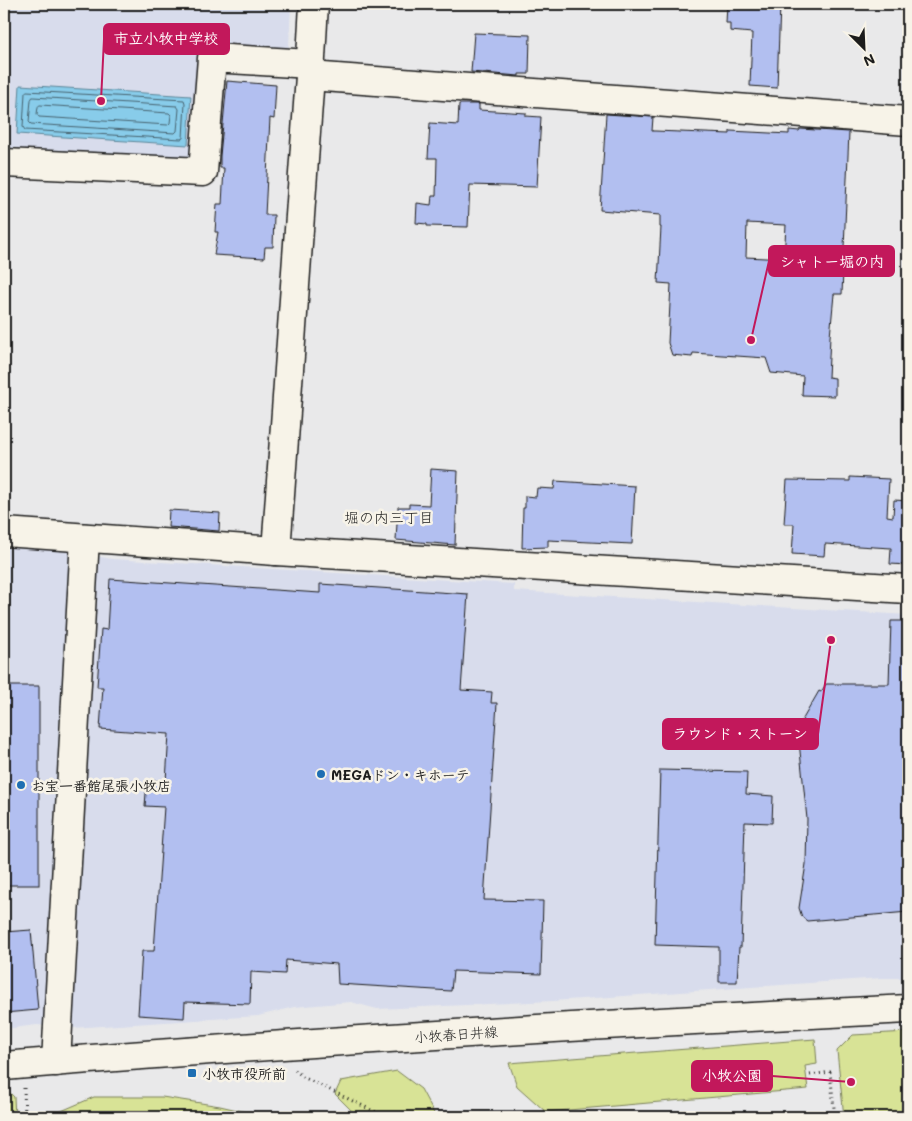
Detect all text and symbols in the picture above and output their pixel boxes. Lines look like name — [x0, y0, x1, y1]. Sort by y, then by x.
north arrow — [840, 22, 890, 72]
callout: 市立小牧中学校 — [104, 24, 229, 54]
text: 市立小牧中学校 — [113, 28, 219, 48]
text: N — [861, 49, 878, 71]
callout: シャトー堀の内 — [769, 246, 894, 276]
text: シャトー堀の内 — [780, 251, 884, 271]
district label: 堀の内三丁目 — [344, 507, 434, 527]
callout: ラウンド・ストーン — [663, 719, 818, 749]
text: ラウンド・ストーン — [672, 723, 808, 743]
place label: MEGAドン・キホーテ — [331, 765, 470, 784]
marker: MEGAドン・キホーテ — [315, 768, 327, 780]
place label: お宝一番館尾張小牧店 — [31, 776, 171, 795]
marker: お宝一番館尾張小牧店 — [15, 779, 27, 791]
street label: 小牧春日井線 — [413, 1022, 499, 1046]
callout: 小牧公園 — [692, 1061, 772, 1091]
place label: 小牧市役所前 — [202, 1064, 286, 1083]
text: 小牧公園 — [702, 1065, 762, 1085]
marker: 小牧市役所前 — [186, 1067, 198, 1079]

